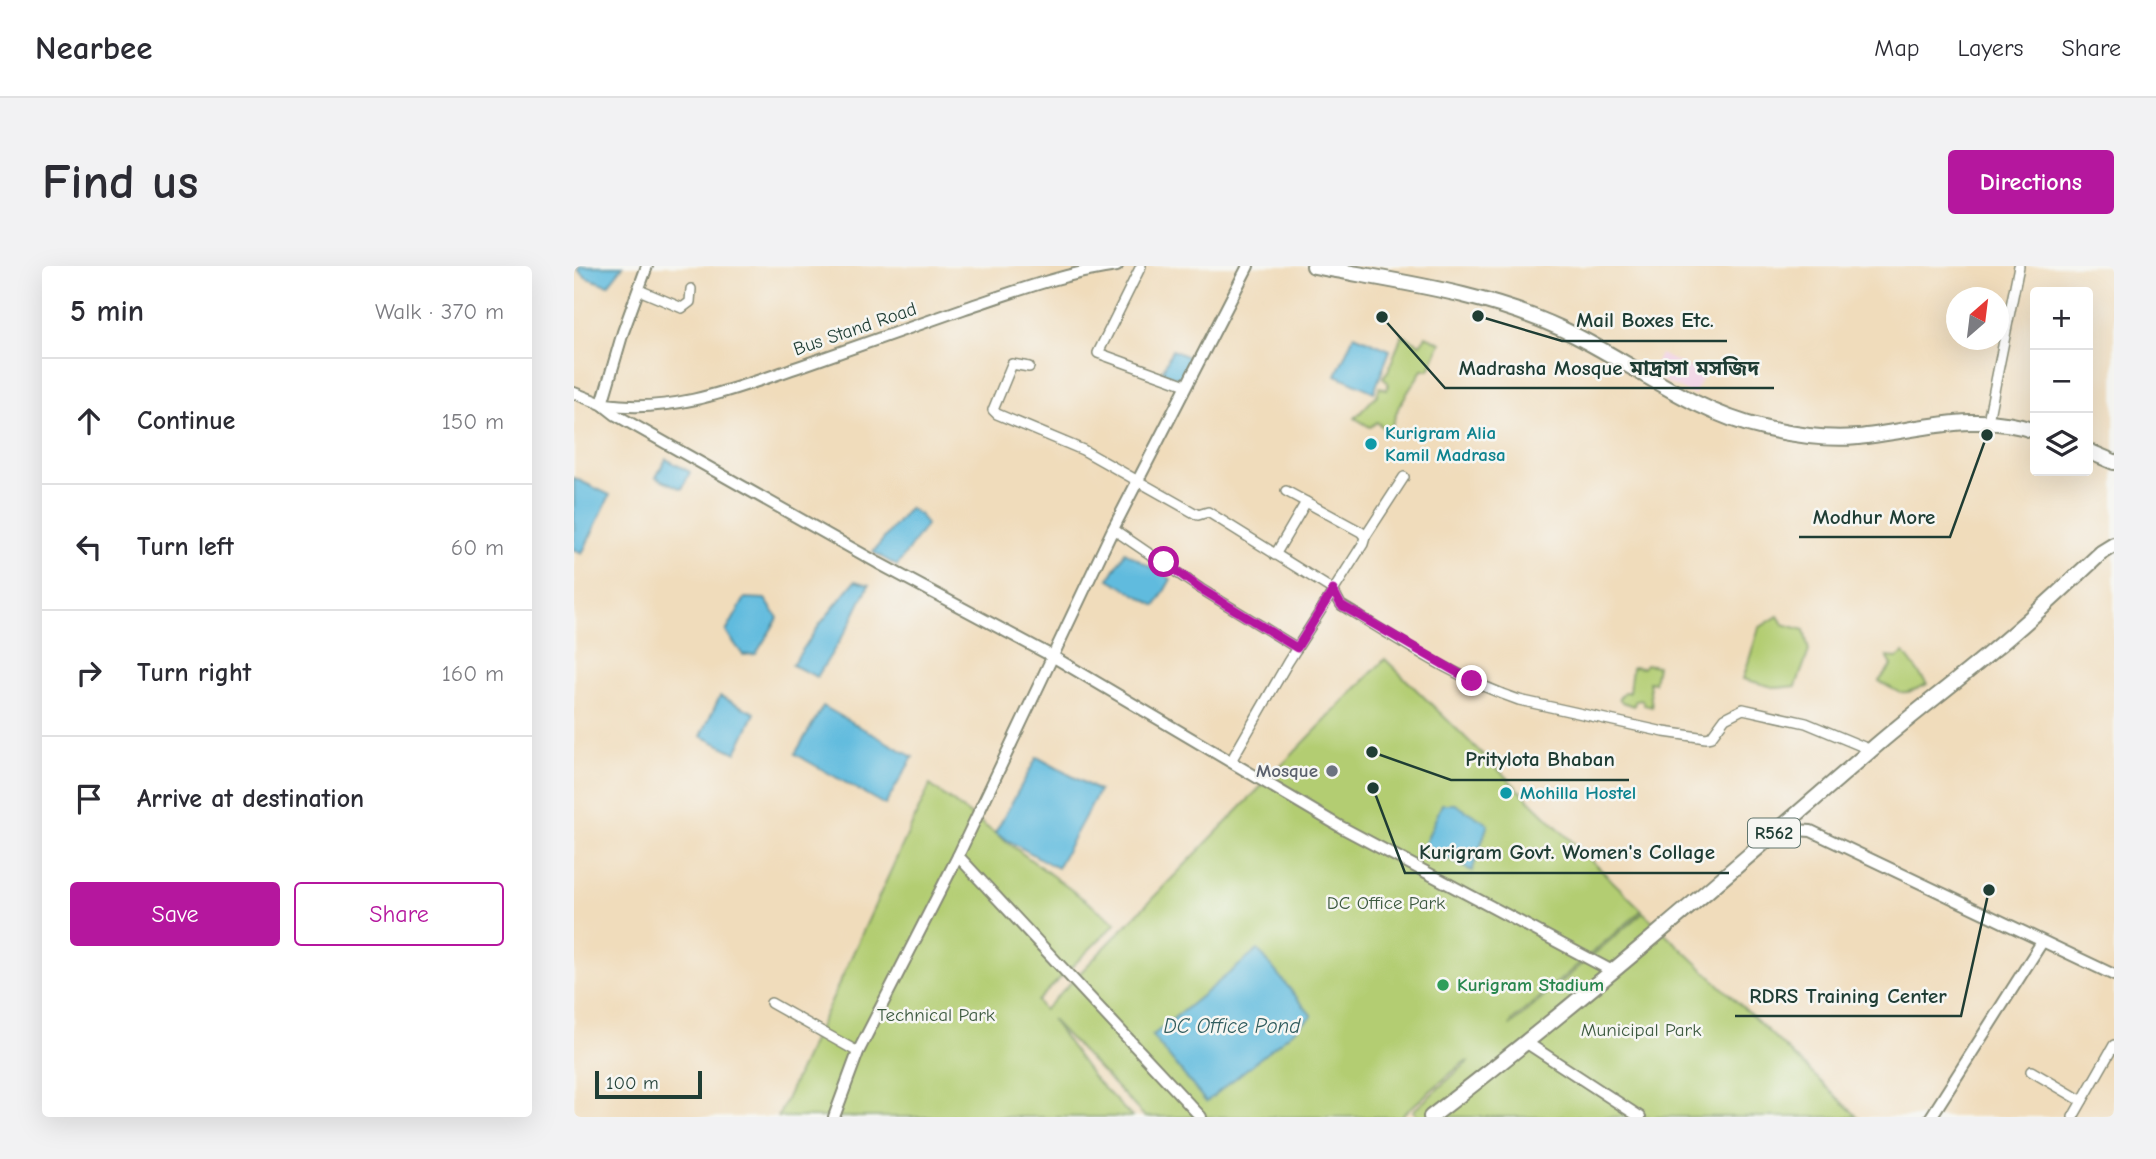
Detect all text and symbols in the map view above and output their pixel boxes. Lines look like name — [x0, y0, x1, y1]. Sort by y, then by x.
text: Nearbee — [35, 29, 153, 67]
text: Map — [1874, 34, 1920, 62]
text: Layers — [1958, 34, 2023, 62]
text: Share — [2061, 34, 2121, 62]
button: Directions — [1948, 150, 2114, 214]
text: Find us — [42, 154, 198, 210]
north arrow — [1946, 287, 2009, 350]
map controls — [2030, 287, 2093, 476]
button: + — [2030, 287, 2093, 350]
text: 5 min — [70, 294, 144, 329]
text: Walk · 370 m — [375, 298, 504, 325]
street label: Bus Stand Road — [790, 298, 920, 360]
callout: Mail Boxes Etc. — [1562, 299, 1727, 341]
text: Mail Boxes Etc. — [1576, 308, 1714, 332]
callout: Madrasha Mosque মাদ্রাসা মসজিদ — [1445, 346, 1774, 388]
button: − — [2030, 350, 2093, 413]
text: Madrasha Mosque মাদ্রাসা মসজিদ — [1459, 356, 1760, 380]
icon: ahead — [70, 402, 108, 440]
text: Continue — [137, 406, 235, 436]
text: 150 m — [442, 408, 504, 435]
button: layers — [2030, 413, 2093, 476]
place label: Kurigram Alia Kamil Madrasa — [1385, 422, 1506, 466]
marker: Kurigram Alia Kamil Madrasa — [1363, 436, 1379, 452]
callout: Modhur More — [1799, 495, 1950, 537]
text: Modhur More — [1813, 505, 1935, 529]
icon: left — [70, 528, 108, 566]
text: Turn left — [137, 532, 234, 562]
text: 60 m — [451, 534, 504, 561]
route start — [1148, 546, 1179, 577]
icon: right — [70, 654, 108, 692]
text: Turn right — [137, 658, 251, 688]
text: 160 m — [442, 660, 504, 687]
route end — [1456, 665, 1487, 696]
callout: Pritylota Bhaban — [1451, 738, 1629, 780]
text: Pritylota Bhaban — [1465, 747, 1615, 771]
place label: Mosque — [1256, 760, 1318, 782]
marker: Mosque — [1324, 763, 1340, 779]
icon: arrive — [70, 780, 108, 818]
place label: Mohilla Hostel — [1520, 782, 1636, 804]
text: Arrive at destination — [137, 784, 364, 814]
marker: Mohilla Hostel — [1498, 785, 1514, 801]
road number: R562 — [1748, 818, 1800, 848]
callout: Kurigram Govt. Women's Collage — [1405, 831, 1729, 873]
text: Kurigram Govt. Women's Collage — [1419, 840, 1715, 864]
button: Save — [70, 882, 280, 946]
button: Share — [294, 882, 504, 946]
park label: DC Office Park — [1327, 892, 1446, 914]
place label: Kurigram Stadium — [1457, 974, 1604, 996]
callout: RDRS Training Center — [1735, 974, 1961, 1016]
marker: Kurigram Stadium — [1435, 977, 1451, 993]
text: RDRS Training Center — [1749, 984, 1947, 1008]
park label: Technical Park — [877, 1004, 996, 1026]
water label: DC Office Pond — [1164, 1014, 1301, 1038]
park label: Municipal Park — [1581, 1019, 1702, 1041]
scale bar — [595, 1068, 702, 1100]
text: 100 m — [606, 1072, 659, 1094]

